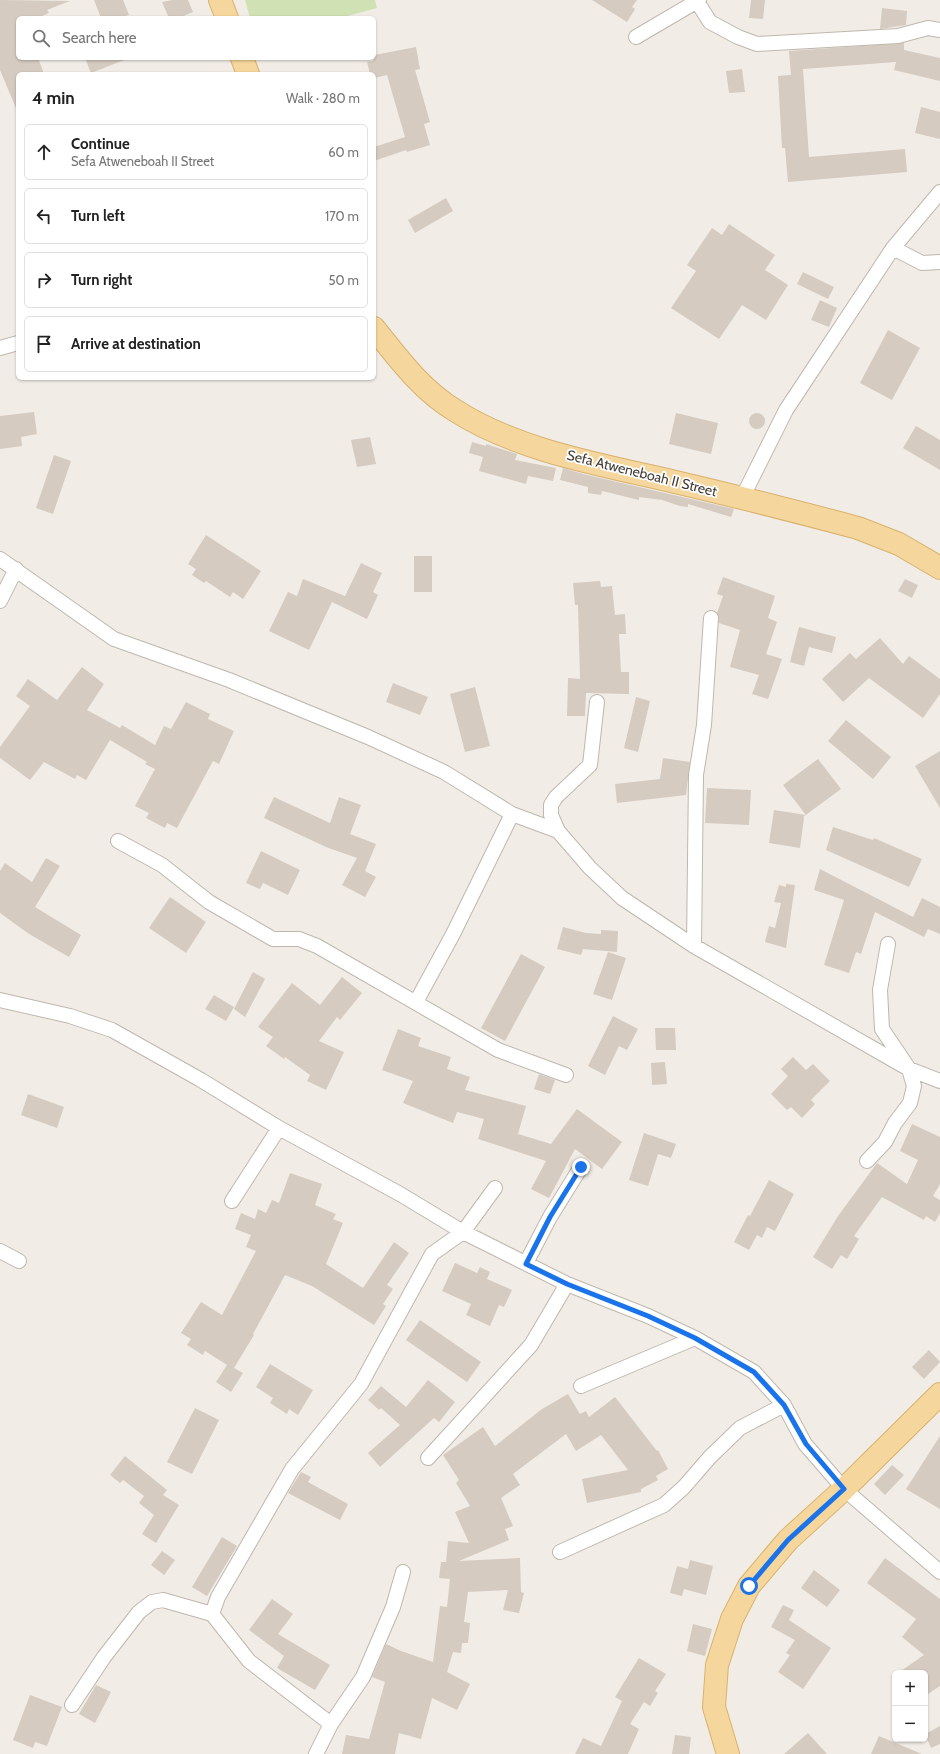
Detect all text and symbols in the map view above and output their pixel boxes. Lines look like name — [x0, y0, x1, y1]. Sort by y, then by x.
search box — [16, 16, 376, 60]
icon: search — [30, 27, 52, 49]
text: Search here — [62, 29, 137, 47]
text: 4 min — [32, 88, 75, 108]
text: Walk · 280 m — [286, 90, 360, 106]
text: Continue — [71, 135, 130, 153]
icon: ahead — [33, 141, 55, 163]
text: 60 m — [328, 144, 359, 160]
text: Sefa Atweneboah II Street — [71, 153, 214, 169]
icon: left — [33, 205, 55, 227]
text: Turn left — [71, 207, 125, 225]
text: 170 m — [325, 208, 359, 224]
icon: right — [33, 269, 55, 291]
text: Turn right — [71, 271, 132, 289]
text: 50 m — [329, 272, 359, 288]
icon: arrive — [33, 333, 55, 355]
text: Arrive at destination — [71, 335, 201, 353]
street label: Sefa Atweneboah II Street — [565, 446, 719, 500]
route end — [572, 1158, 590, 1176]
route start — [740, 1577, 758, 1595]
map controls — [892, 1670, 928, 1742]
button: + — [892, 1670, 928, 1706]
button: − — [892, 1706, 928, 1742]

